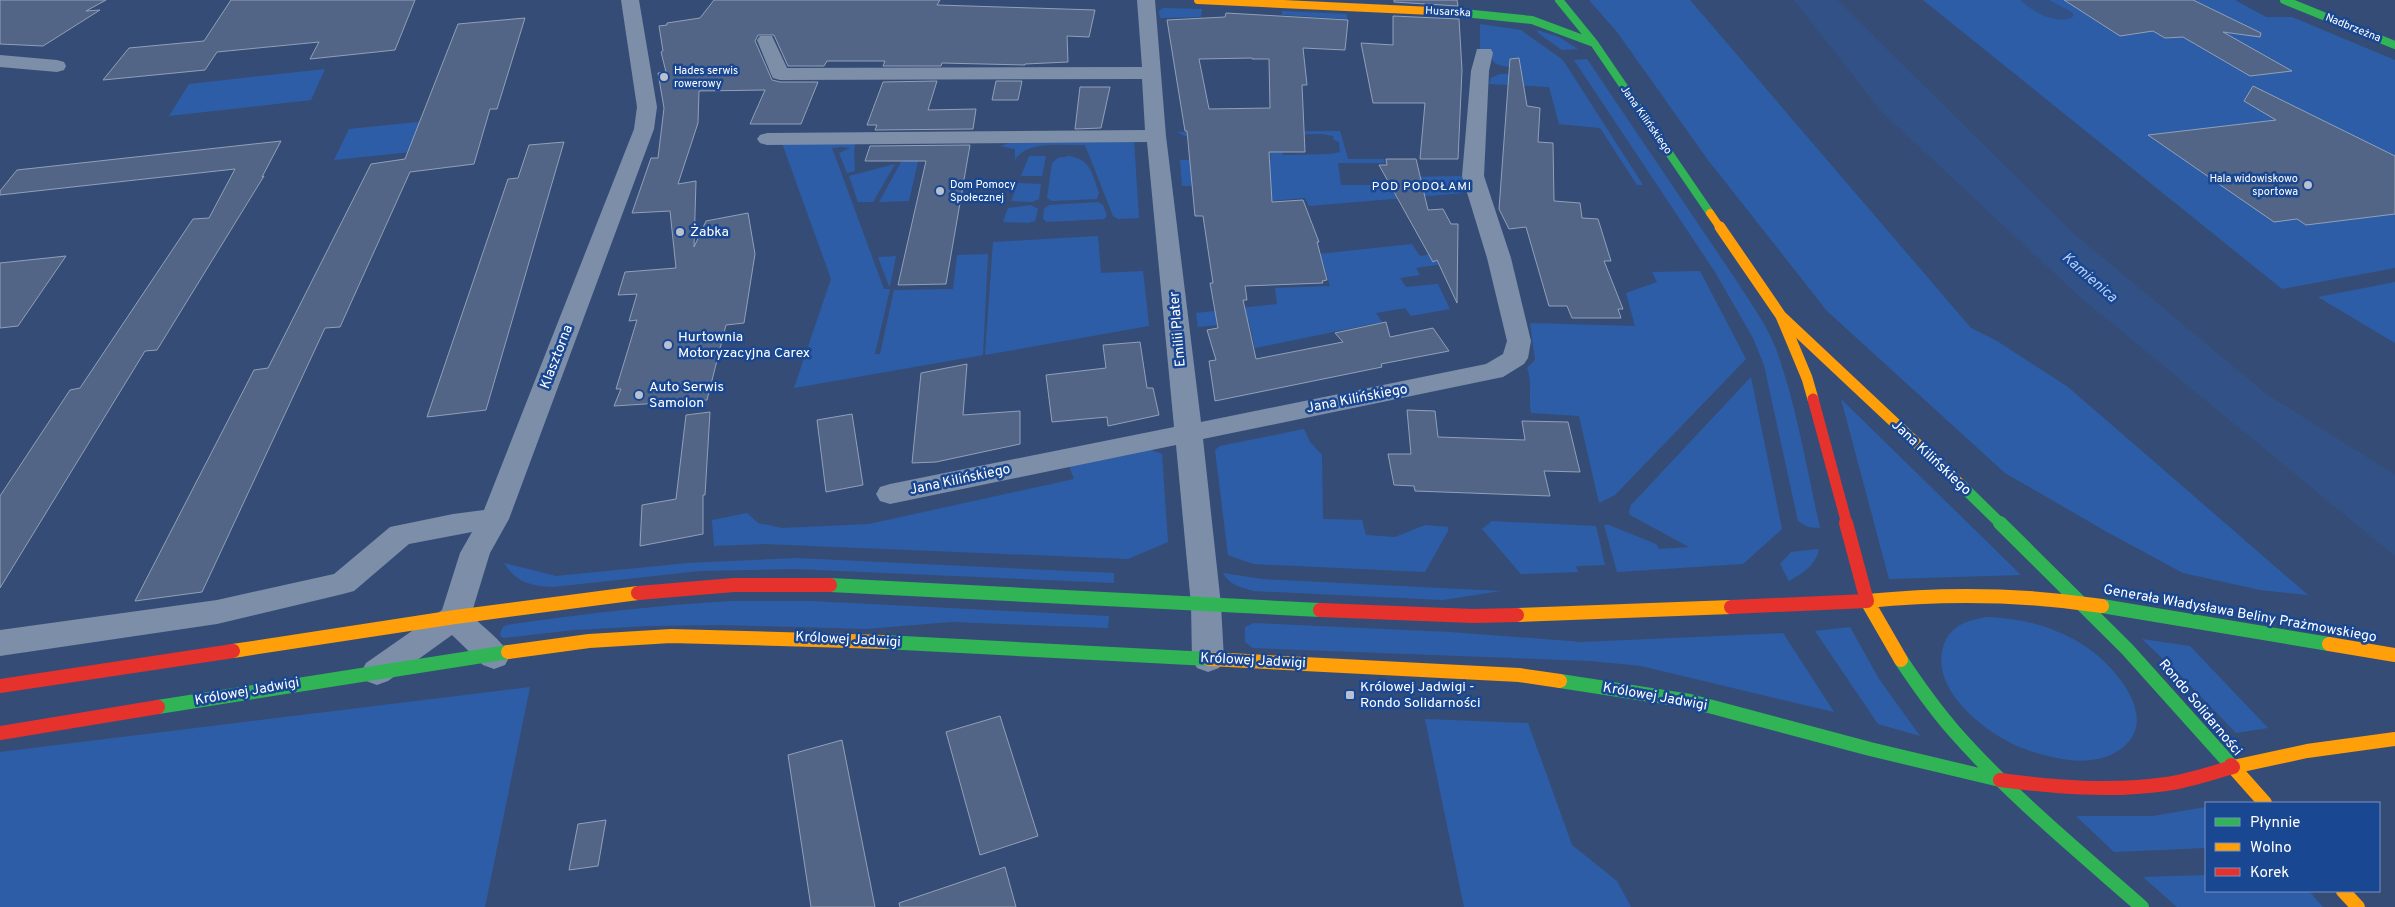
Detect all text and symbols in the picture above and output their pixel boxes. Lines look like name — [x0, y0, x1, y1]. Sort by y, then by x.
street label: Husarska — [1425, 4, 1471, 20]
street label: Nadbrzeżna — [2323, 11, 2383, 46]
place label: Hades serwis rowerowy — [674, 64, 738, 91]
marker: Hades serwis rowerowy — [658, 71, 670, 83]
street label: Jana Kilińskiego — [1617, 83, 1675, 157]
place label: Hala widowiskowo sportowa — [2209, 172, 2298, 199]
place label: Dom Pomocy Społecznej — [950, 178, 1016, 205]
district label: POD PODOŁAMI — [1372, 179, 1472, 195]
marker: Hala widowiskowo sportowa — [2302, 179, 2314, 191]
marker: Dom Pomocy Społecznej — [934, 185, 946, 197]
place label: Żabka — [690, 223, 729, 241]
marker: Żabka — [674, 226, 686, 238]
water label: Kamienica — [2057, 249, 2121, 307]
street label: Emilii Plater — [1166, 290, 1190, 367]
street label: Klasztorna — [537, 323, 577, 391]
place label: Hurtownia Motoryzacyjna Carex — [678, 329, 810, 362]
marker: Hurtownia Motoryzacyjna Carex — [662, 339, 674, 351]
place label: Auto Serwis Samolon — [649, 379, 724, 412]
street label: Jana Kilińskiego — [1305, 381, 1409, 417]
marker: Auto Serwis Samolon — [633, 389, 645, 401]
street label: Jana Kilińskiego — [1888, 417, 1974, 499]
street label: Jana Kilińskiego — [908, 461, 1012, 499]
street label: Generała Władysława Beliny Prażmowskiego — [2102, 582, 2378, 646]
street label: Królowej Jadwigi — [795, 629, 901, 651]
street label: Królowej Jadwigi — [1200, 650, 1306, 672]
street label: Rondo Solidarności — [2155, 656, 2245, 760]
street label: Królowej Jadwigi — [193, 674, 301, 710]
place label: Królowej Jadwigi - Rondo Solidarności — [1360, 679, 1481, 712]
street label: Królowej Jadwigi — [1601, 679, 1709, 715]
marker: Królowej Jadwigi - Rondo Solidarności — [1344, 689, 1356, 701]
legend — [2205, 802, 2380, 892]
text: Płynnie — [2250, 814, 2300, 833]
text: Wolno — [2250, 839, 2292, 858]
text: Korek — [2250, 864, 2289, 883]

